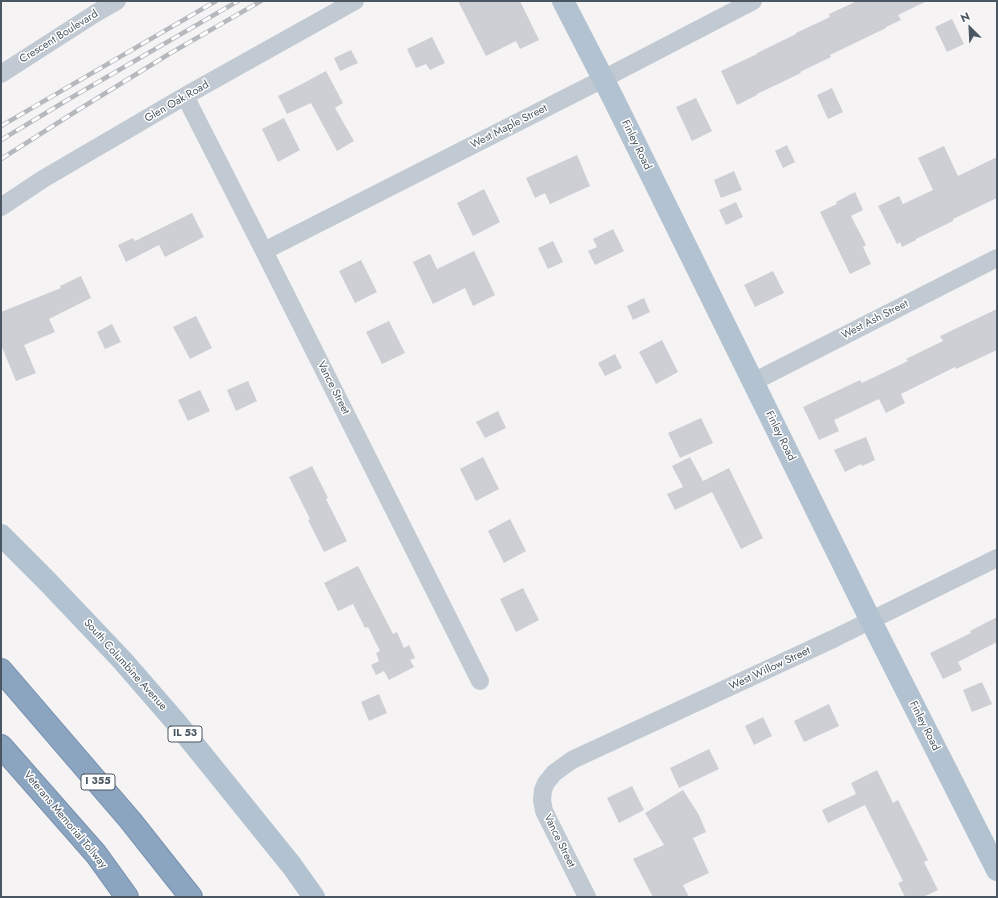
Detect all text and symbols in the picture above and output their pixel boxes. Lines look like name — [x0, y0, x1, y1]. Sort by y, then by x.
street label: Crescent Boulevard — [17, 8, 101, 66]
north arrow — [950, 8, 990, 48]
text: N — [958, 8, 972, 26]
street label: Glen Oak Road — [143, 78, 211, 126]
street label: West Maple Street — [468, 102, 550, 152]
street label: Finley Road — [618, 118, 654, 172]
street label: West Ash Street — [839, 298, 911, 342]
street label: Vance Street — [314, 359, 352, 417]
street label: Finley Road — [762, 409, 798, 463]
street label: South Columbine Avenue — [81, 617, 169, 713]
street label: West Willow Street — [727, 644, 813, 694]
street label: Finley Road — [906, 699, 942, 753]
road number: IL 53 — [168, 726, 202, 742]
street label: Veterans Memorial Tollway — [21, 769, 109, 871]
road number: I 355 — [81, 774, 115, 790]
street label: Vance Street — [540, 812, 578, 870]

